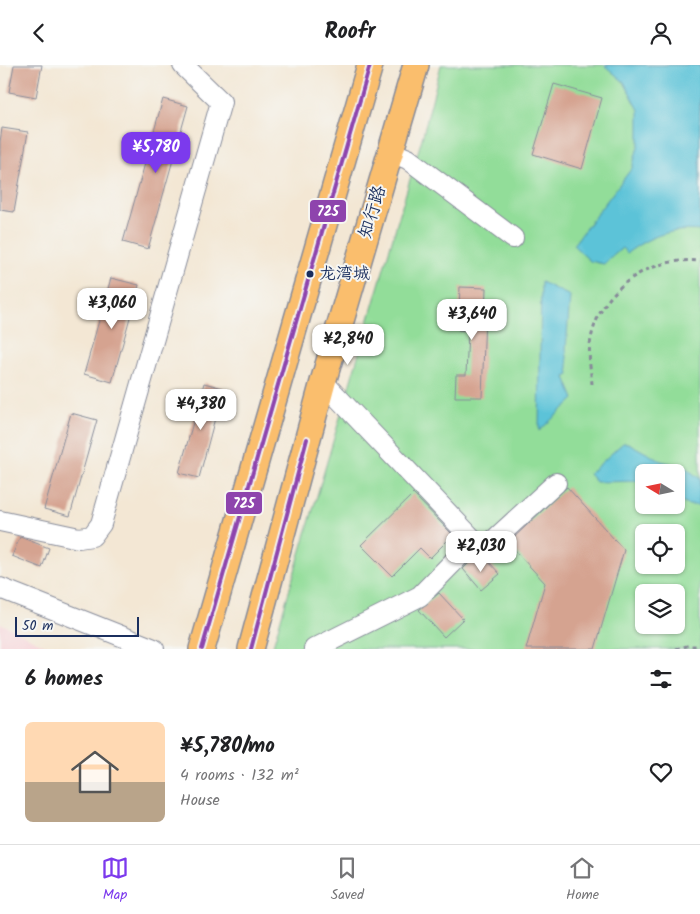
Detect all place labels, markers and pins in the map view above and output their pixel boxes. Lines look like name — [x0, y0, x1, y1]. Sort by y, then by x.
pin: ¥5,780 — [115, 131, 197, 174]
place label: 龙湾城 — [319, 261, 370, 288]
marker: 龙湾城 — [305, 269, 315, 279]
pin: ¥3,060 — [71, 287, 153, 330]
pin: ¥3,640 — [431, 299, 513, 341]
pin: ¥2,840 — [307, 323, 389, 366]
pin: ¥4,380 — [160, 389, 242, 431]
pin: ¥2,030 — [440, 531, 522, 573]

